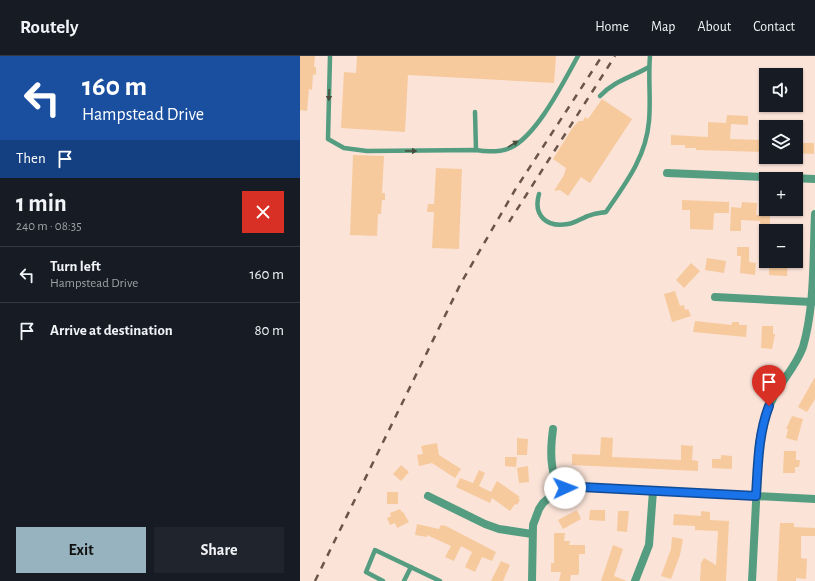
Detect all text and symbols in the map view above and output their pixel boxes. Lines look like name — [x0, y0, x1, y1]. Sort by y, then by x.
text: Routely — [20, 18, 79, 37]
text: Home — [595, 20, 629, 34]
text: Map — [651, 20, 675, 34]
text: About — [697, 20, 731, 34]
text: Contact — [753, 20, 795, 34]
map controls — [759, 68, 803, 268]
button: sound — [759, 68, 803, 112]
icon: left — [16, 72, 68, 124]
text: 160 m — [82, 73, 147, 101]
one-way arrow — [326, 89, 332, 102]
text: Hampstead Drive — [82, 106, 204, 124]
button: layers — [759, 120, 803, 164]
one-way arrow — [508, 141, 519, 148]
icon: arrive — [54, 148, 76, 170]
one-way arrow — [405, 148, 418, 154]
text: Then — [16, 151, 46, 166]
button: + — [759, 172, 803, 216]
button: close — [242, 191, 284, 233]
text: 1 min — [16, 192, 67, 216]
text: 240 m · 08:35 — [16, 220, 82, 233]
button: − — [759, 224, 803, 268]
text: Turn left — [50, 259, 101, 274]
icon: left — [16, 264, 38, 286]
text: 160 m — [249, 267, 284, 282]
text: Hampstead Drive — [50, 277, 138, 290]
icon: arrive — [16, 320, 38, 342]
text: Arrive at destination — [50, 323, 173, 338]
text: 80 m — [254, 323, 284, 338]
pin — [752, 365, 786, 406]
icon: arrive — [758, 371, 780, 393]
position arrow — [544, 467, 586, 509]
button: Exit — [16, 527, 146, 573]
button: Share — [154, 527, 284, 573]

